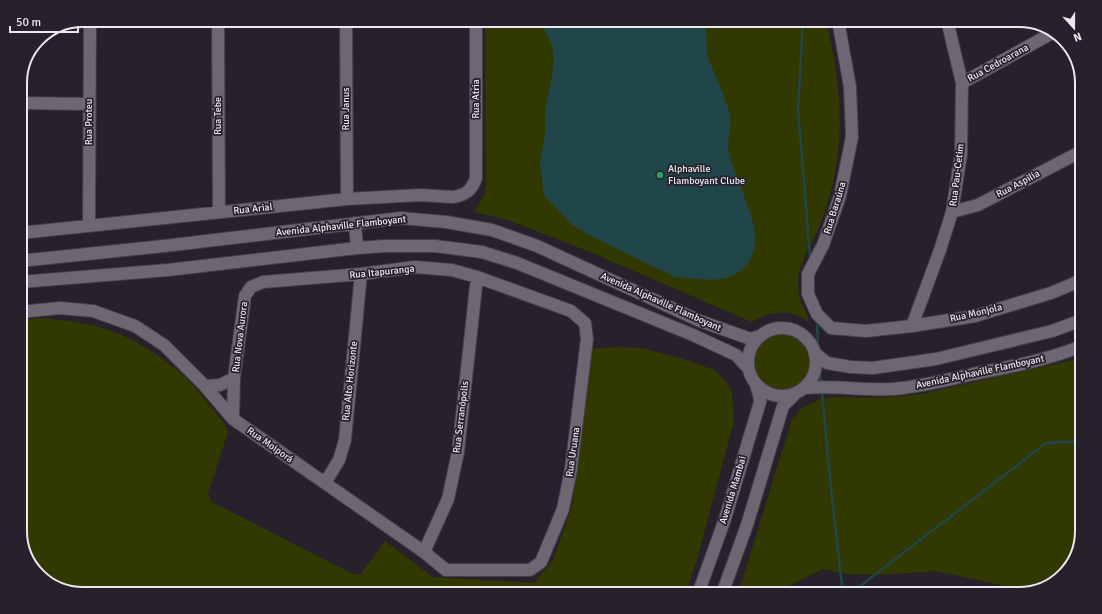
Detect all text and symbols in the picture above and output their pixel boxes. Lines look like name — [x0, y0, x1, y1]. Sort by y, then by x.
scale bar — [10, 8, 78, 34]
north arrow — [1054, 8, 1094, 48]
text: 50 m — [16, 15, 41, 30]
text: N — [1072, 29, 1083, 44]
street label: Rua Cedroarana — [965, 41, 1031, 85]
street label: Rua Atria — [470, 79, 482, 119]
street label: Rua Janus — [340, 87, 352, 131]
street label: Rua Tebe — [212, 97, 224, 135]
street label: Rua Proteu — [83, 99, 95, 145]
street label: Rua Pau-Cetim — [947, 143, 967, 207]
place label: Alphaville Flamboyant Clube — [668, 163, 745, 187]
street label: Rua Aspilia — [994, 168, 1042, 200]
marker: Alphaville Flamboyant Clube — [655, 170, 665, 180]
street label: Rua Baraúna — [821, 180, 849, 236]
street label: Rua Arial — [233, 201, 273, 217]
street label: Avenida Alphaville Flamboyant — [275, 213, 407, 239]
street label: Rua Itapuranga — [349, 263, 415, 281]
street label: Avenida Alphaville Flamboyant — [599, 270, 724, 334]
street label: Rua Nova Aurora — [230, 301, 250, 373]
street label: Rua Monjola — [949, 301, 1003, 325]
street label: Rua Alto Horizonte — [340, 341, 360, 421]
street label: Avenida Alphaville Flamboyant — [915, 352, 1046, 391]
street label: Rua Serranópolis — [451, 380, 471, 454]
street label: Rua Moiporá — [245, 425, 295, 465]
street label: Rua Uruana — [564, 426, 582, 478]
street label: Avenida Mambai — [717, 455, 749, 525]

